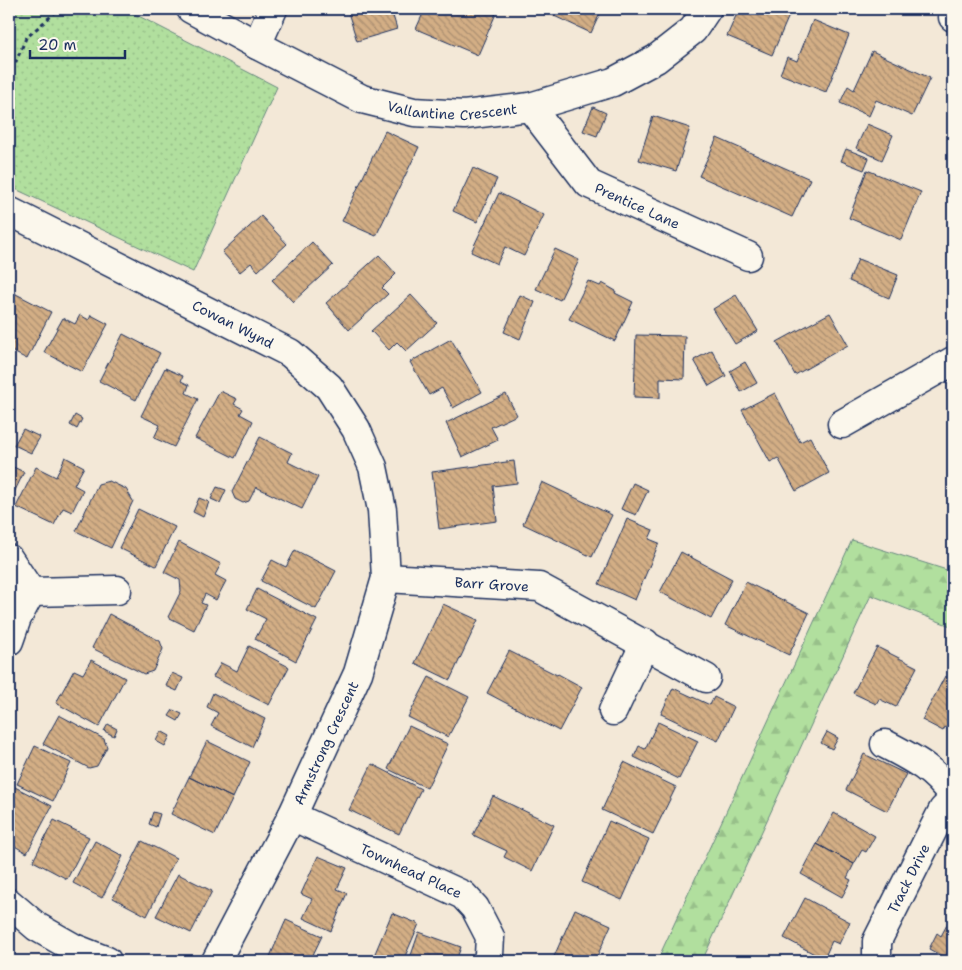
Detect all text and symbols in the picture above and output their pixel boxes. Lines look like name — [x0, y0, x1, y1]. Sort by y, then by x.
scale bar — [30, 28, 125, 60]
text: 20 m — [38, 35, 77, 55]
street label: Vallantine Crescent — [385, 97, 518, 124]
street label: Prentice Lane — [592, 179, 683, 233]
street label: Cowan Wynd — [189, 296, 277, 352]
street label: Barr Grove — [454, 573, 530, 595]
street label: Armstrong Crescent — [289, 678, 363, 808]
street label: Townhead Place — [357, 840, 465, 902]
street label: Track Drive — [883, 841, 934, 916]

